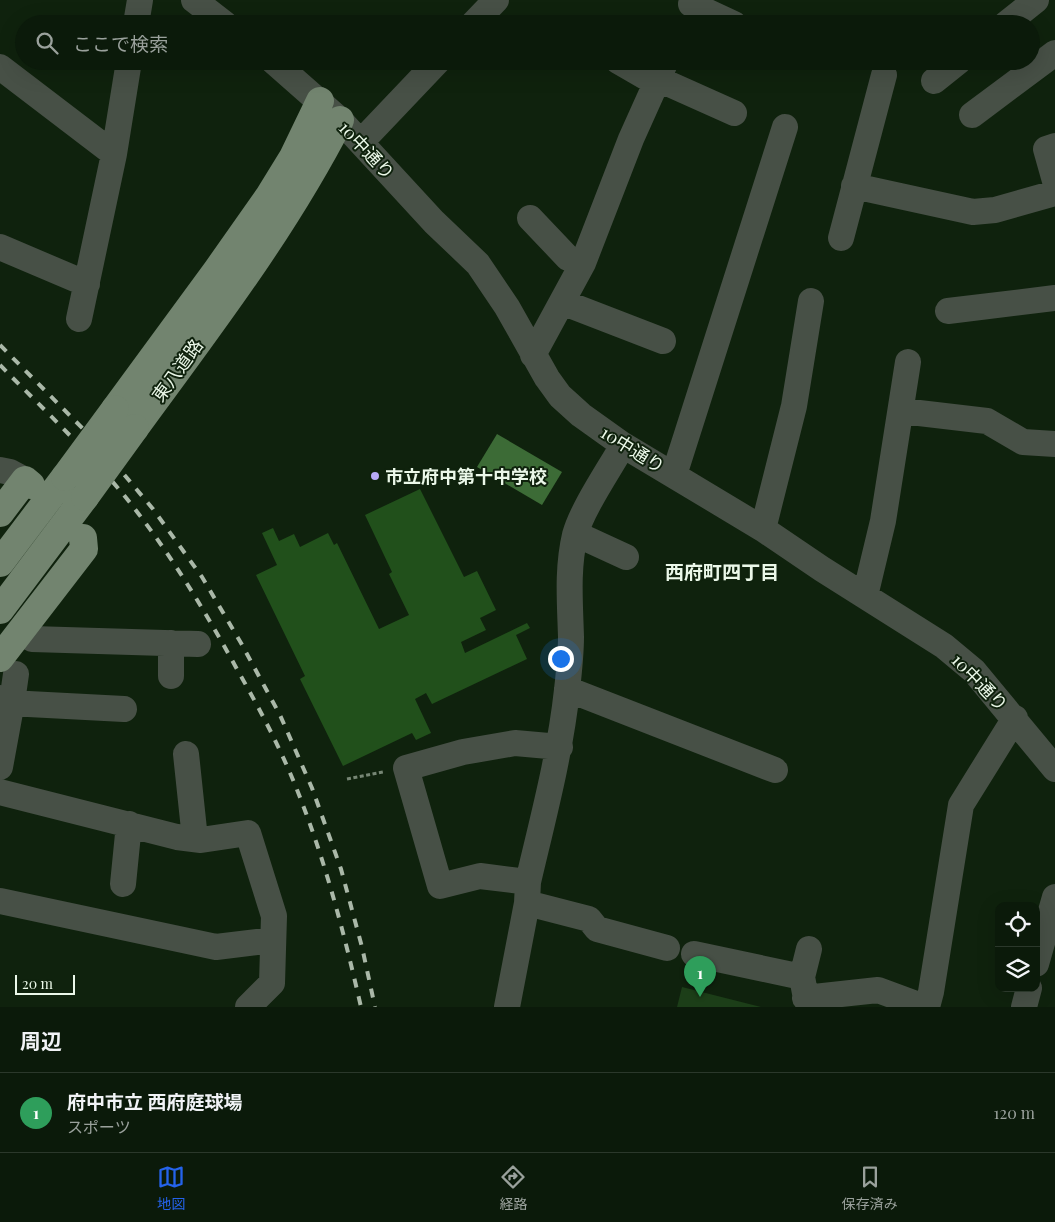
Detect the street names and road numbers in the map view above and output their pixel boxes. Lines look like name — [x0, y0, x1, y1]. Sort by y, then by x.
street label: 10中通り — [334, 116, 400, 184]
street label: 東八道路 — [146, 334, 208, 406]
street label: 10中通り — [596, 420, 670, 478]
street label: 10中通り — [947, 648, 1013, 716]

